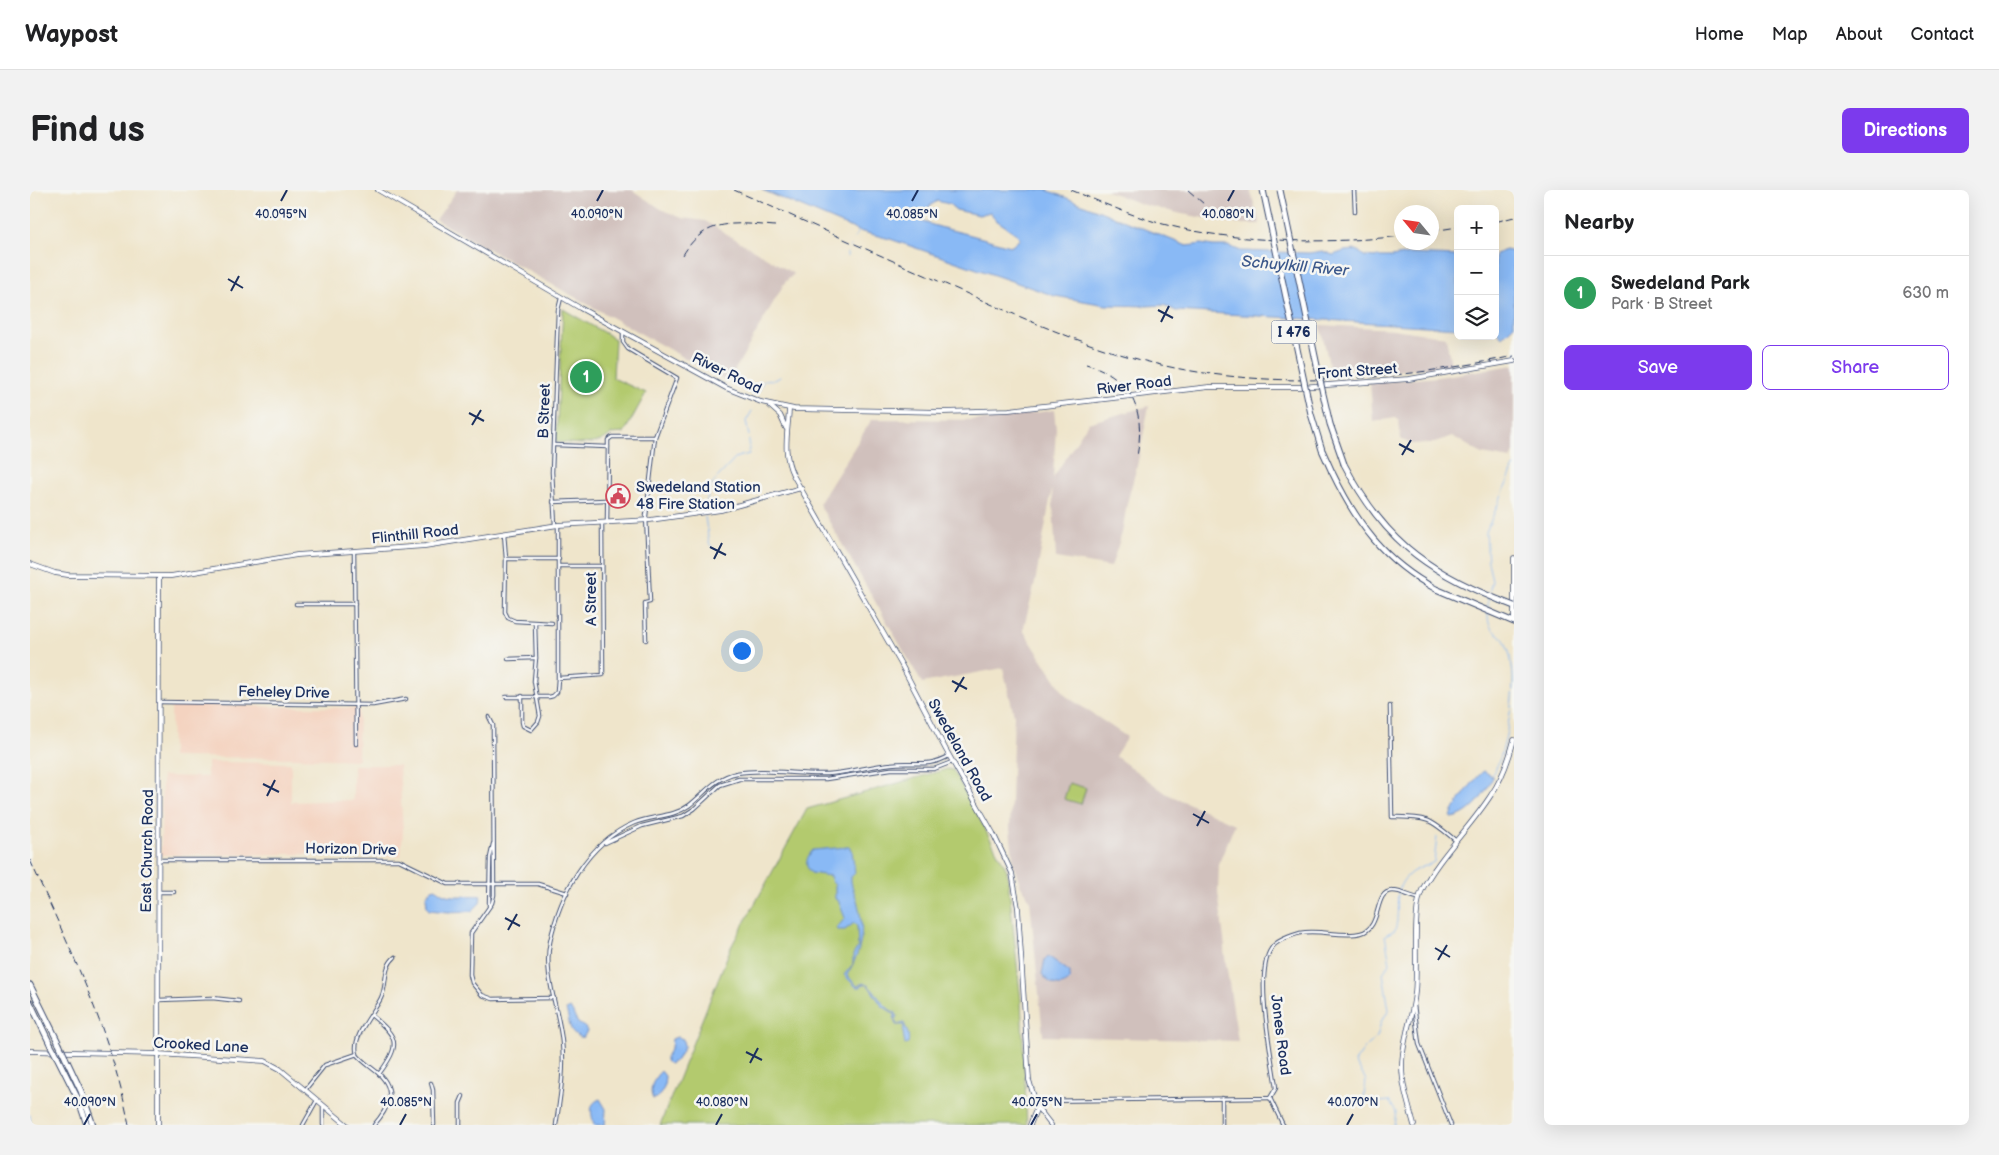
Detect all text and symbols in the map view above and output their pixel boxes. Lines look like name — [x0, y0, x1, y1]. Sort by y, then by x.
text: Waypost — [25, 20, 118, 49]
text: Home — [1695, 24, 1744, 45]
text: Map — [1772, 24, 1808, 45]
text: About — [1836, 24, 1883, 45]
text: Contact — [1911, 24, 1974, 45]
button: Directions — [1842, 108, 1969, 153]
text: Find us — [30, 109, 145, 152]
north arrow — [1394, 205, 1439, 250]
map controls — [1454, 205, 1499, 340]
button: + — [1454, 205, 1499, 250]
text: 40.095°N — [255, 207, 307, 222]
text: 40.090°N — [571, 207, 623, 222]
text: 40.085°N — [886, 207, 938, 222]
text: 40.080°N — [1202, 207, 1254, 222]
text: Nearby — [1564, 210, 1634, 235]
button: − — [1454, 250, 1499, 295]
water label: Schuylkill River — [1241, 252, 1350, 281]
text: Swedeland Park — [1611, 272, 1750, 295]
text: 1 — [1577, 284, 1583, 303]
text: 630 m — [1902, 284, 1949, 303]
button: layers — [1454, 295, 1499, 340]
text: Park · B Street — [1611, 295, 1712, 314]
road number: I 476 — [1272, 320, 1316, 344]
button: Save — [1564, 345, 1752, 390]
button: Share — [1762, 345, 1949, 390]
street label: River Road — [689, 348, 765, 398]
pin: 1 — [570, 358, 602, 396]
street label: Front Street — [1316, 359, 1398, 384]
street label: River Road — [1096, 371, 1173, 400]
street label: B Street — [534, 383, 555, 439]
place label: Swedeland Station 48 Fire Station — [636, 478, 761, 514]
public building icon: Swedeland Station 48 Fire Station — [605, 483, 631, 509]
street label: Flinthill Road — [370, 520, 460, 549]
street label: A Street — [582, 572, 601, 626]
your location — [729, 638, 755, 664]
street label: Feheley Drive — [238, 682, 330, 703]
street label: Swedeland Road — [923, 696, 996, 805]
street label: East Church Road — [137, 789, 158, 913]
street label: Horizon Drive — [305, 839, 397, 860]
street label: Jones Road — [1266, 994, 1295, 1076]
street label: Crooked Lane — [153, 1034, 249, 1057]
text: 40.090°N — [64, 1095, 116, 1110]
text: 40.085°N — [380, 1095, 432, 1110]
text: 40.080°N — [696, 1095, 748, 1110]
text: 40.075°N — [1012, 1095, 1062, 1110]
text: 40.070°N — [1327, 1095, 1379, 1110]

